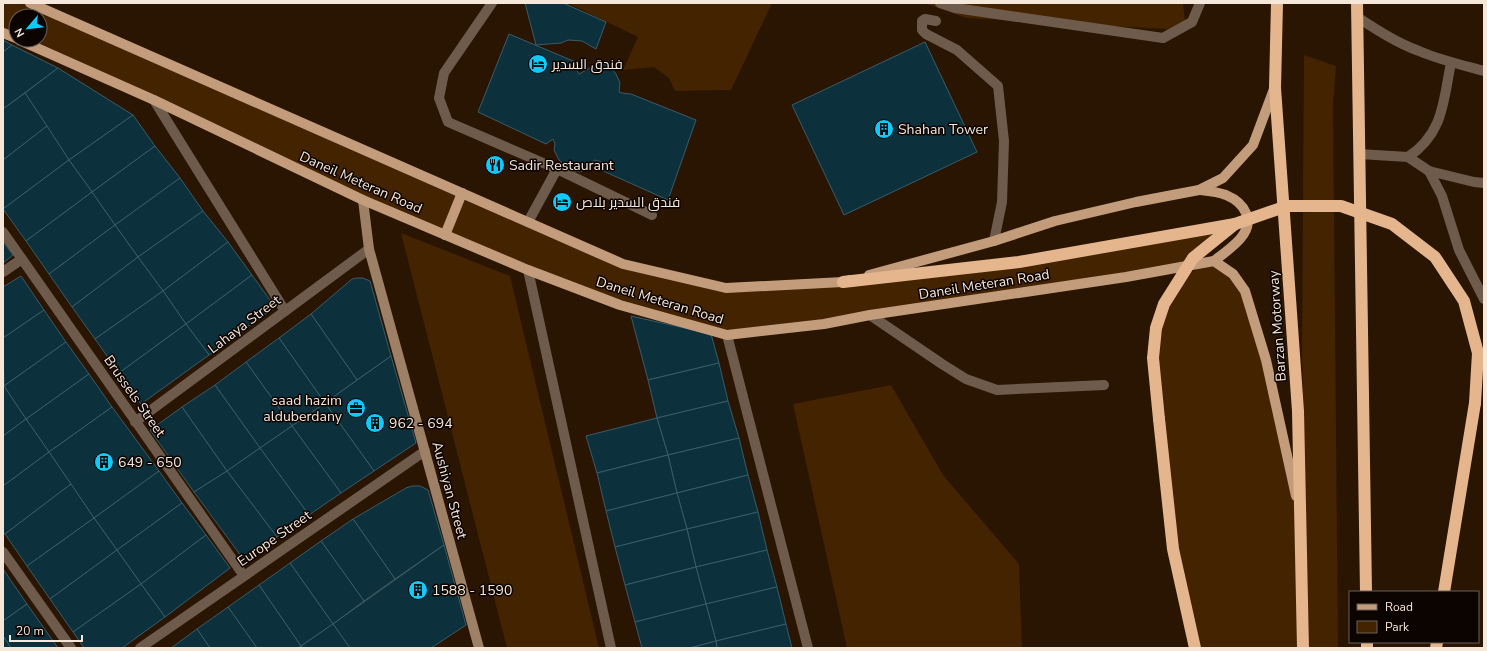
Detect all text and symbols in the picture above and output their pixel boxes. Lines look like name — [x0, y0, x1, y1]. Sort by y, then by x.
north arrow — [8, 8, 48, 48]
text: N — [11, 25, 28, 40]
hotel icon: فندق السدير — [527, 53, 549, 75]
place label: فندق السدير — [551, 55, 623, 74]
building icon: Shahan Tower — [873, 118, 895, 140]
place label: Shahan Tower — [898, 120, 988, 139]
street label: Daneil Meteran Road — [296, 147, 425, 218]
restaurant icon: Sadir Restaurant — [484, 154, 506, 176]
place label: Sadir Restaurant — [509, 156, 614, 175]
hotel icon: فندق السدير بلاص — [551, 191, 573, 213]
place label: فندق السدير بلاص — [576, 193, 680, 212]
street label: Daneil Meteran Road — [917, 265, 1051, 304]
street label: Barzan Motorway — [1264, 269, 1291, 382]
street label: Daneil Meteran Road — [594, 272, 726, 329]
street label: Lahaya Street — [204, 291, 285, 358]
street label: Brussels Street — [99, 352, 170, 441]
place label: saad hazim alduberdany — [263, 391, 343, 426]
office icon: saad hazim alduberdany — [345, 397, 367, 419]
building icon: 962 - 694 — [364, 412, 386, 434]
place label: 962 - 694 — [389, 414, 453, 433]
street label: Aushiyan Street — [427, 439, 472, 541]
building icon: 649 - 650 — [93, 451, 115, 473]
place label: 649 - 650 — [118, 453, 182, 472]
street label: Europe Street — [234, 506, 315, 571]
building icon: 1588 - 1590 — [407, 579, 429, 601]
place label: 1588 - 1590 — [432, 581, 512, 600]
legend — [1349, 591, 1479, 643]
text: Road — [1385, 599, 1413, 615]
scale bar — [10, 617, 82, 643]
text: Park — [1385, 619, 1410, 635]
text: 20 m — [16, 623, 44, 639]

